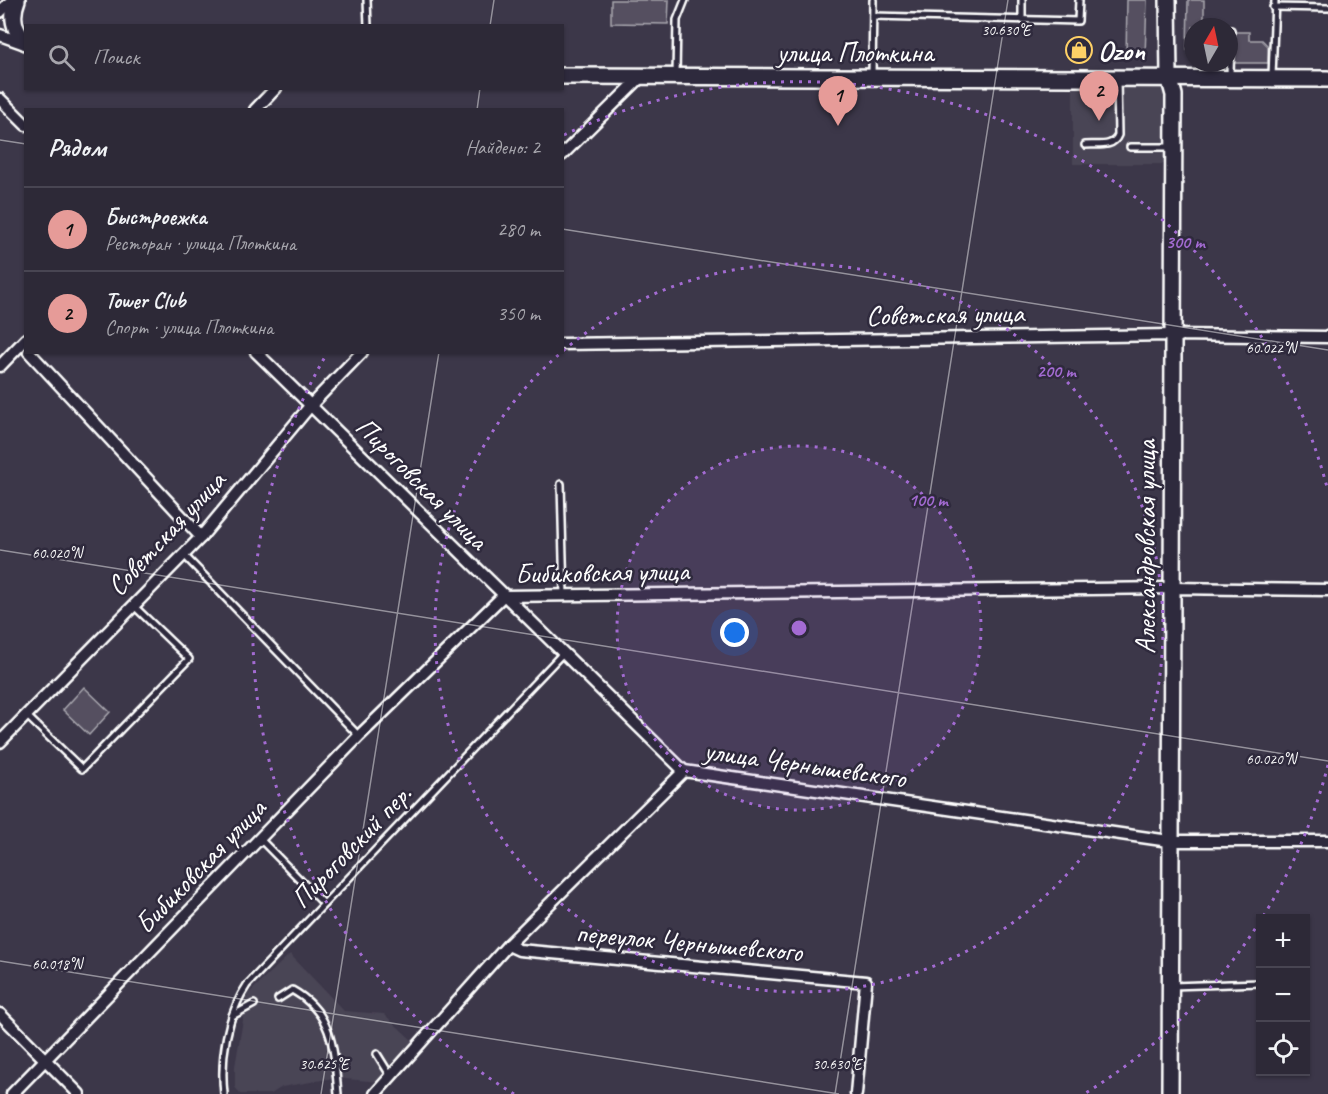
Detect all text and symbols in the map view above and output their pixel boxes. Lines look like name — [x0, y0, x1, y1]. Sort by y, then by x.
north arrow — [1184, 18, 1238, 72]
text: 30.630°E — [982, 21, 1033, 40]
search box — [24, 24, 564, 90]
place label: Ozon — [1098, 33, 1146, 68]
street label: улица Плоткина — [775, 35, 936, 70]
shop icon: Ozon — [1064, 35, 1094, 65]
icon: search — [45, 41, 78, 74]
text: Поиск — [93, 43, 139, 71]
pin: 2 — [1080, 72, 1118, 121]
pin: 1 — [818, 76, 858, 126]
text: Рядом — [48, 131, 106, 164]
text: Найдено: 2 — [465, 135, 540, 160]
text: Быстроежка — [105, 203, 207, 231]
text: 1 — [63, 217, 72, 242]
text: 280 m — [497, 217, 540, 242]
text: Ресторан · улица Плоткина — [105, 231, 296, 256]
text: 300 m — [1166, 231, 1206, 253]
text: Tower Club — [105, 287, 185, 315]
street label: Советская улица — [866, 295, 1026, 333]
text: 2 — [63, 301, 72, 326]
text: 350 m — [497, 301, 540, 326]
text: Спорт · улица Плоткина — [105, 315, 273, 340]
text: 60.022°N — [1246, 339, 1299, 358]
text: 200 m — [1037, 360, 1077, 382]
street label: Пироговская улица — [348, 409, 497, 558]
street label: Александровская улица — [1128, 438, 1163, 654]
street label: Советская улица — [99, 462, 234, 603]
text: 100 m — [909, 489, 949, 511]
text: 60.020°N — [32, 544, 85, 563]
street label: Бибиковская улица — [515, 553, 691, 591]
your location — [720, 618, 749, 647]
centre of rings — [789, 618, 809, 638]
street label: улица Чернышевского — [700, 732, 910, 796]
text: 60.020°N — [1246, 750, 1299, 769]
street label: Пироговский пер. — [283, 776, 419, 915]
street label: Бибиковская улица — [127, 790, 274, 941]
map controls — [1256, 914, 1310, 1076]
button: + — [1256, 914, 1310, 968]
street label: переулок Чернышевского — [574, 915, 806, 970]
text: 60.018°N — [32, 955, 85, 974]
button: − — [1256, 968, 1310, 1022]
button: locate — [1256, 1022, 1310, 1076]
text: 30.625°E — [300, 1055, 351, 1074]
text: 30.630°E — [813, 1055, 864, 1074]

